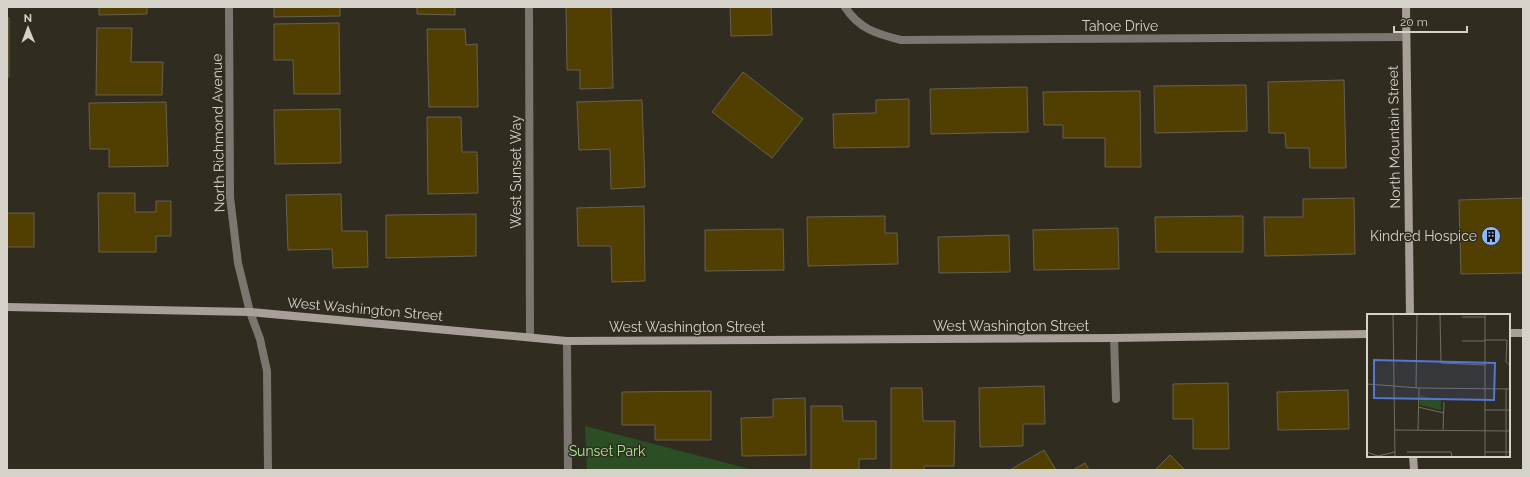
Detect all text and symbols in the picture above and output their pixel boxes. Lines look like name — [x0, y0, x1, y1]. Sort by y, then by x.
north arrow — [8, 8, 48, 48]
scale bar — [1394, 8, 1467, 34]
text: N — [24, 12, 32, 25]
text: 20 m — [1400, 15, 1428, 29]
street label: Tahoe Drive — [1082, 18, 1158, 34]
street label: North Richmond Avenue — [209, 54, 227, 212]
street label: North Mountain Street — [1385, 65, 1403, 209]
street label: West Sunset Way — [508, 115, 524, 229]
building icon: Kindred Hospice — [1480, 225, 1502, 247]
place label: Kindred Hospice — [1370, 228, 1477, 244]
street label: West Washington Street — [286, 294, 444, 324]
inset map — [1367, 314, 1510, 457]
street label: West Washington Street — [933, 318, 1089, 334]
street label: West Washington Street — [609, 319, 765, 335]
park label: Sunset Park — [569, 443, 646, 459]

